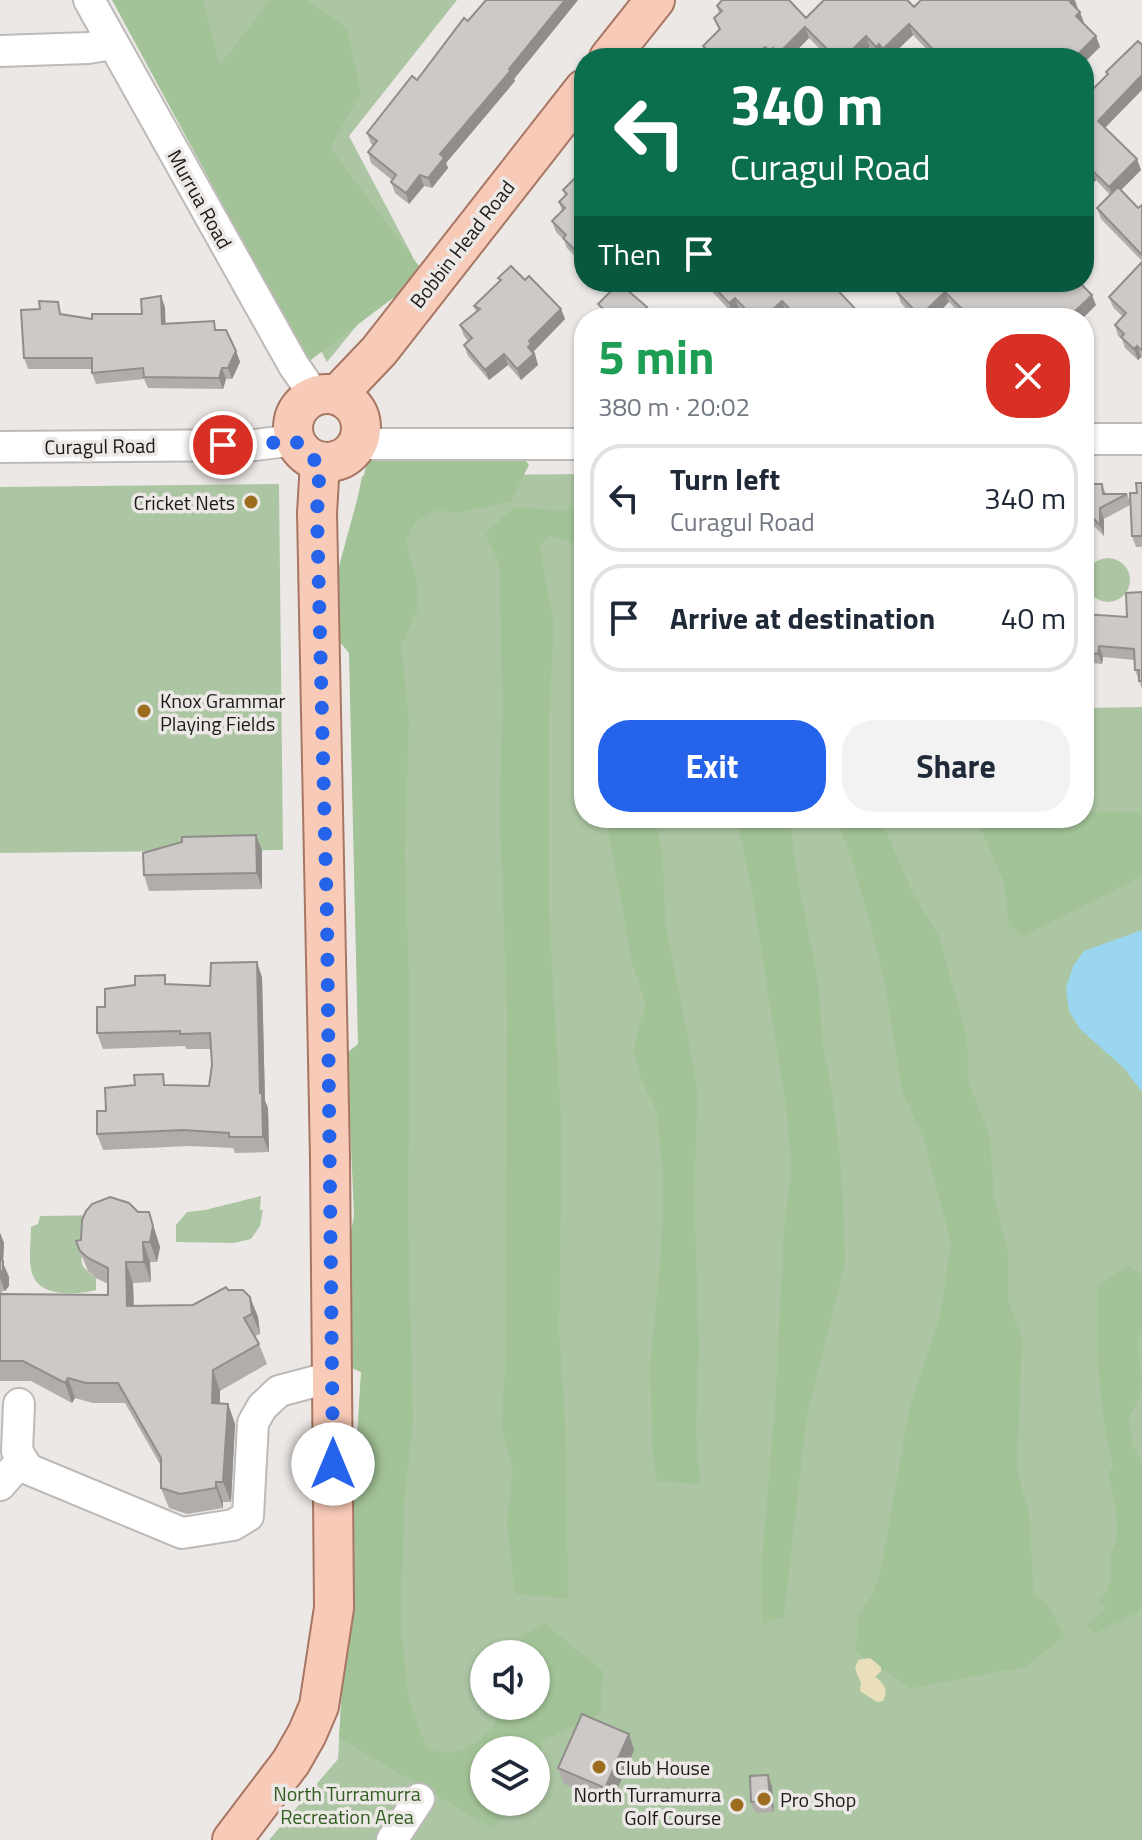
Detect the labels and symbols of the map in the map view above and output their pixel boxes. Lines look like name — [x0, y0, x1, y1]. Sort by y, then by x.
street label: Murrua Road — [160, 144, 240, 254]
street label: Bobbin Head Road — [402, 173, 522, 315]
pin — [189, 411, 257, 479]
street label: Curagul Road — [44, 430, 156, 462]
place label: Cricket Nets — [134, 487, 235, 518]
marker: Cricket Nets — [242, 493, 260, 511]
place label: Knox Grammar Playing Fields — [160, 685, 286, 739]
marker: Knox Grammar Playing Fields — [135, 702, 153, 720]
position arrow — [291, 1422, 375, 1506]
place label: Club House — [615, 1752, 710, 1783]
marker: Club House — [590, 1758, 608, 1776]
park label: North Turramurra Recreation Area — [273, 1778, 421, 1832]
place label: North Turramurra Golf Course — [573, 1779, 721, 1833]
place label: Pro Shop — [780, 1784, 856, 1815]
marker: Pro Shop — [755, 1790, 773, 1808]
marker: North Turramurra Golf Course — [728, 1796, 746, 1814]

